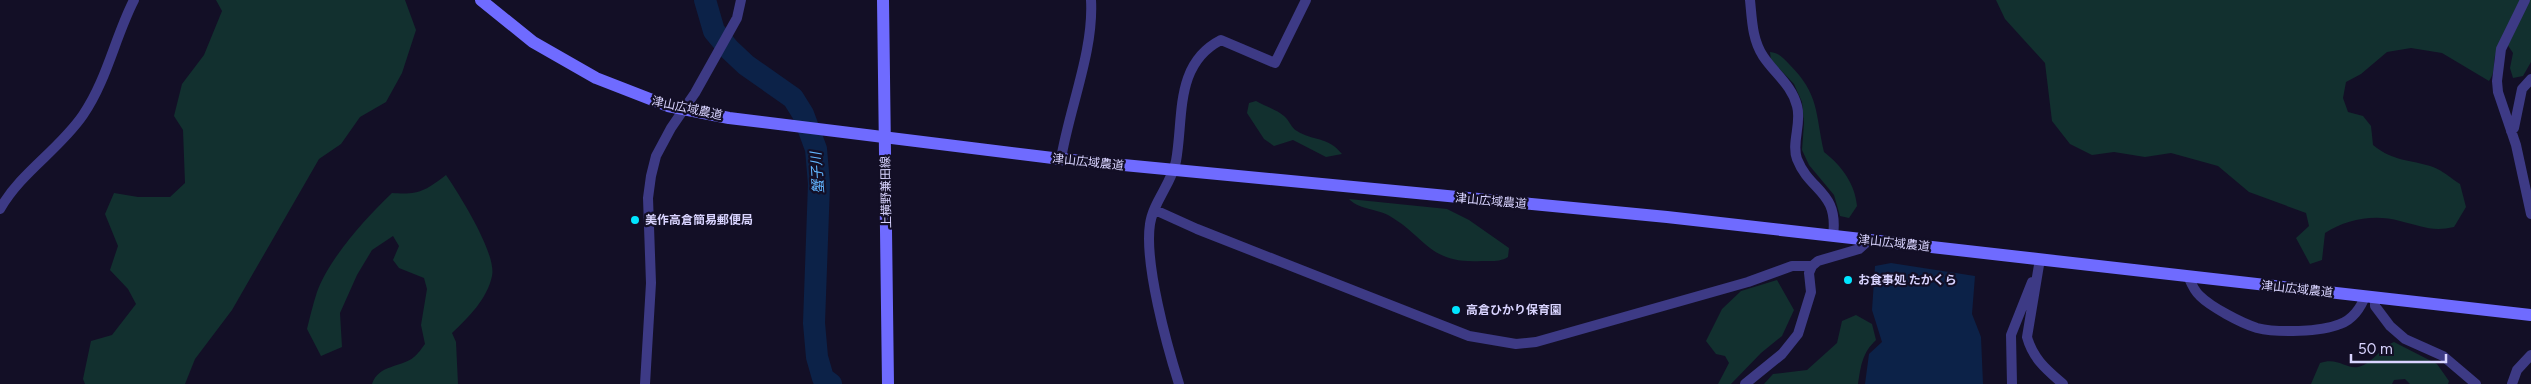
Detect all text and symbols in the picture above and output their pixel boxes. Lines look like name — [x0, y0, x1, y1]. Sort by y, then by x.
street label: 津山広域農道 — [650, 94, 724, 122]
water label: 蟹子川 — [807, 149, 827, 195]
street label: 津山広域農道 — [1051, 151, 1125, 173]
street label: 上横野兼田線 — [878, 156, 894, 228]
street label: 津山広域農道 — [1455, 191, 1527, 211]
place label: 美作高倉簡易郵便局 — [645, 213, 753, 227]
marker: 美作高倉簡易郵便局 — [629, 214, 641, 226]
street label: 津山広域農道 — [1857, 232, 1931, 254]
place label: お食事処 たかくら — [1858, 273, 1957, 287]
marker: お食事処 たかくら — [1842, 274, 1854, 286]
street label: 津山広域農道 — [2260, 278, 2334, 300]
place label: 高倉ひかり保育園 — [1466, 303, 1562, 317]
marker: 高倉ひかり保育園 — [1450, 304, 1462, 316]
scale bar — [2351, 332, 2446, 364]
text: 50 m — [2358, 340, 2393, 358]

